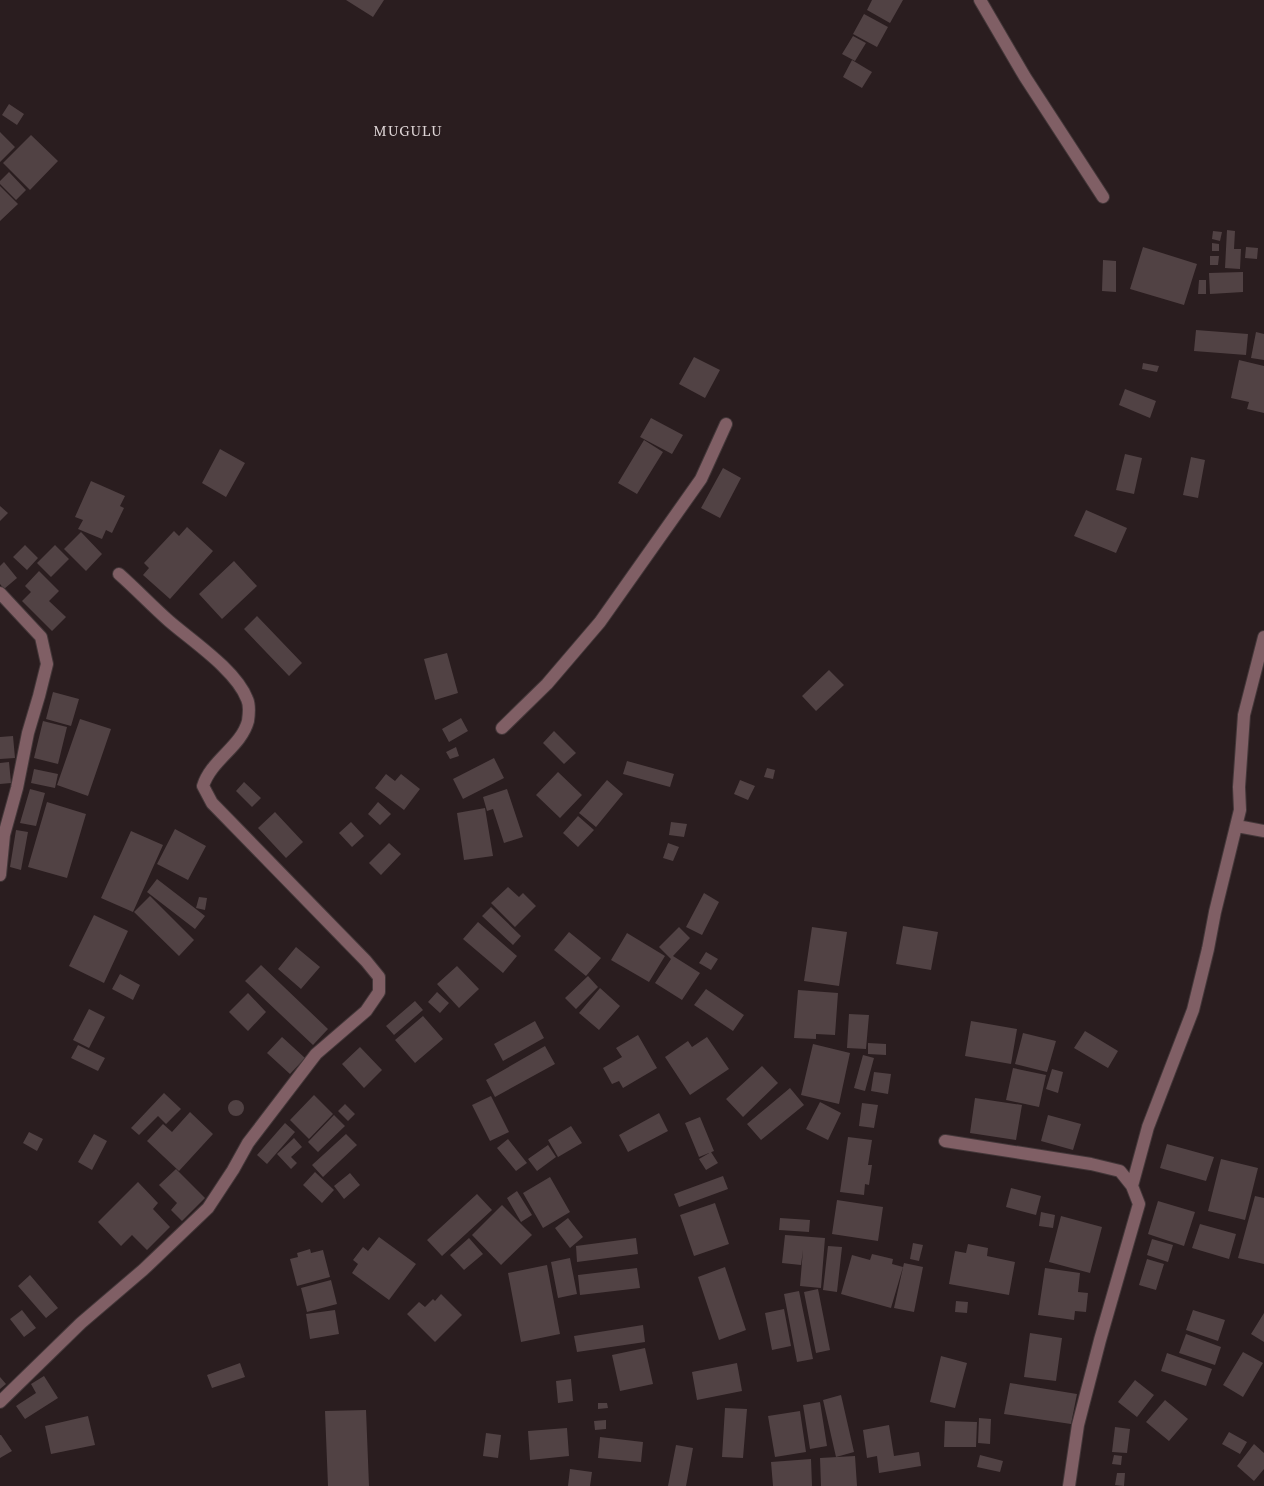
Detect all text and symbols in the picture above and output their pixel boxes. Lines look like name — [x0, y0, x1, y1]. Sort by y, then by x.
district label: MUGULU — [373, 120, 443, 141]

